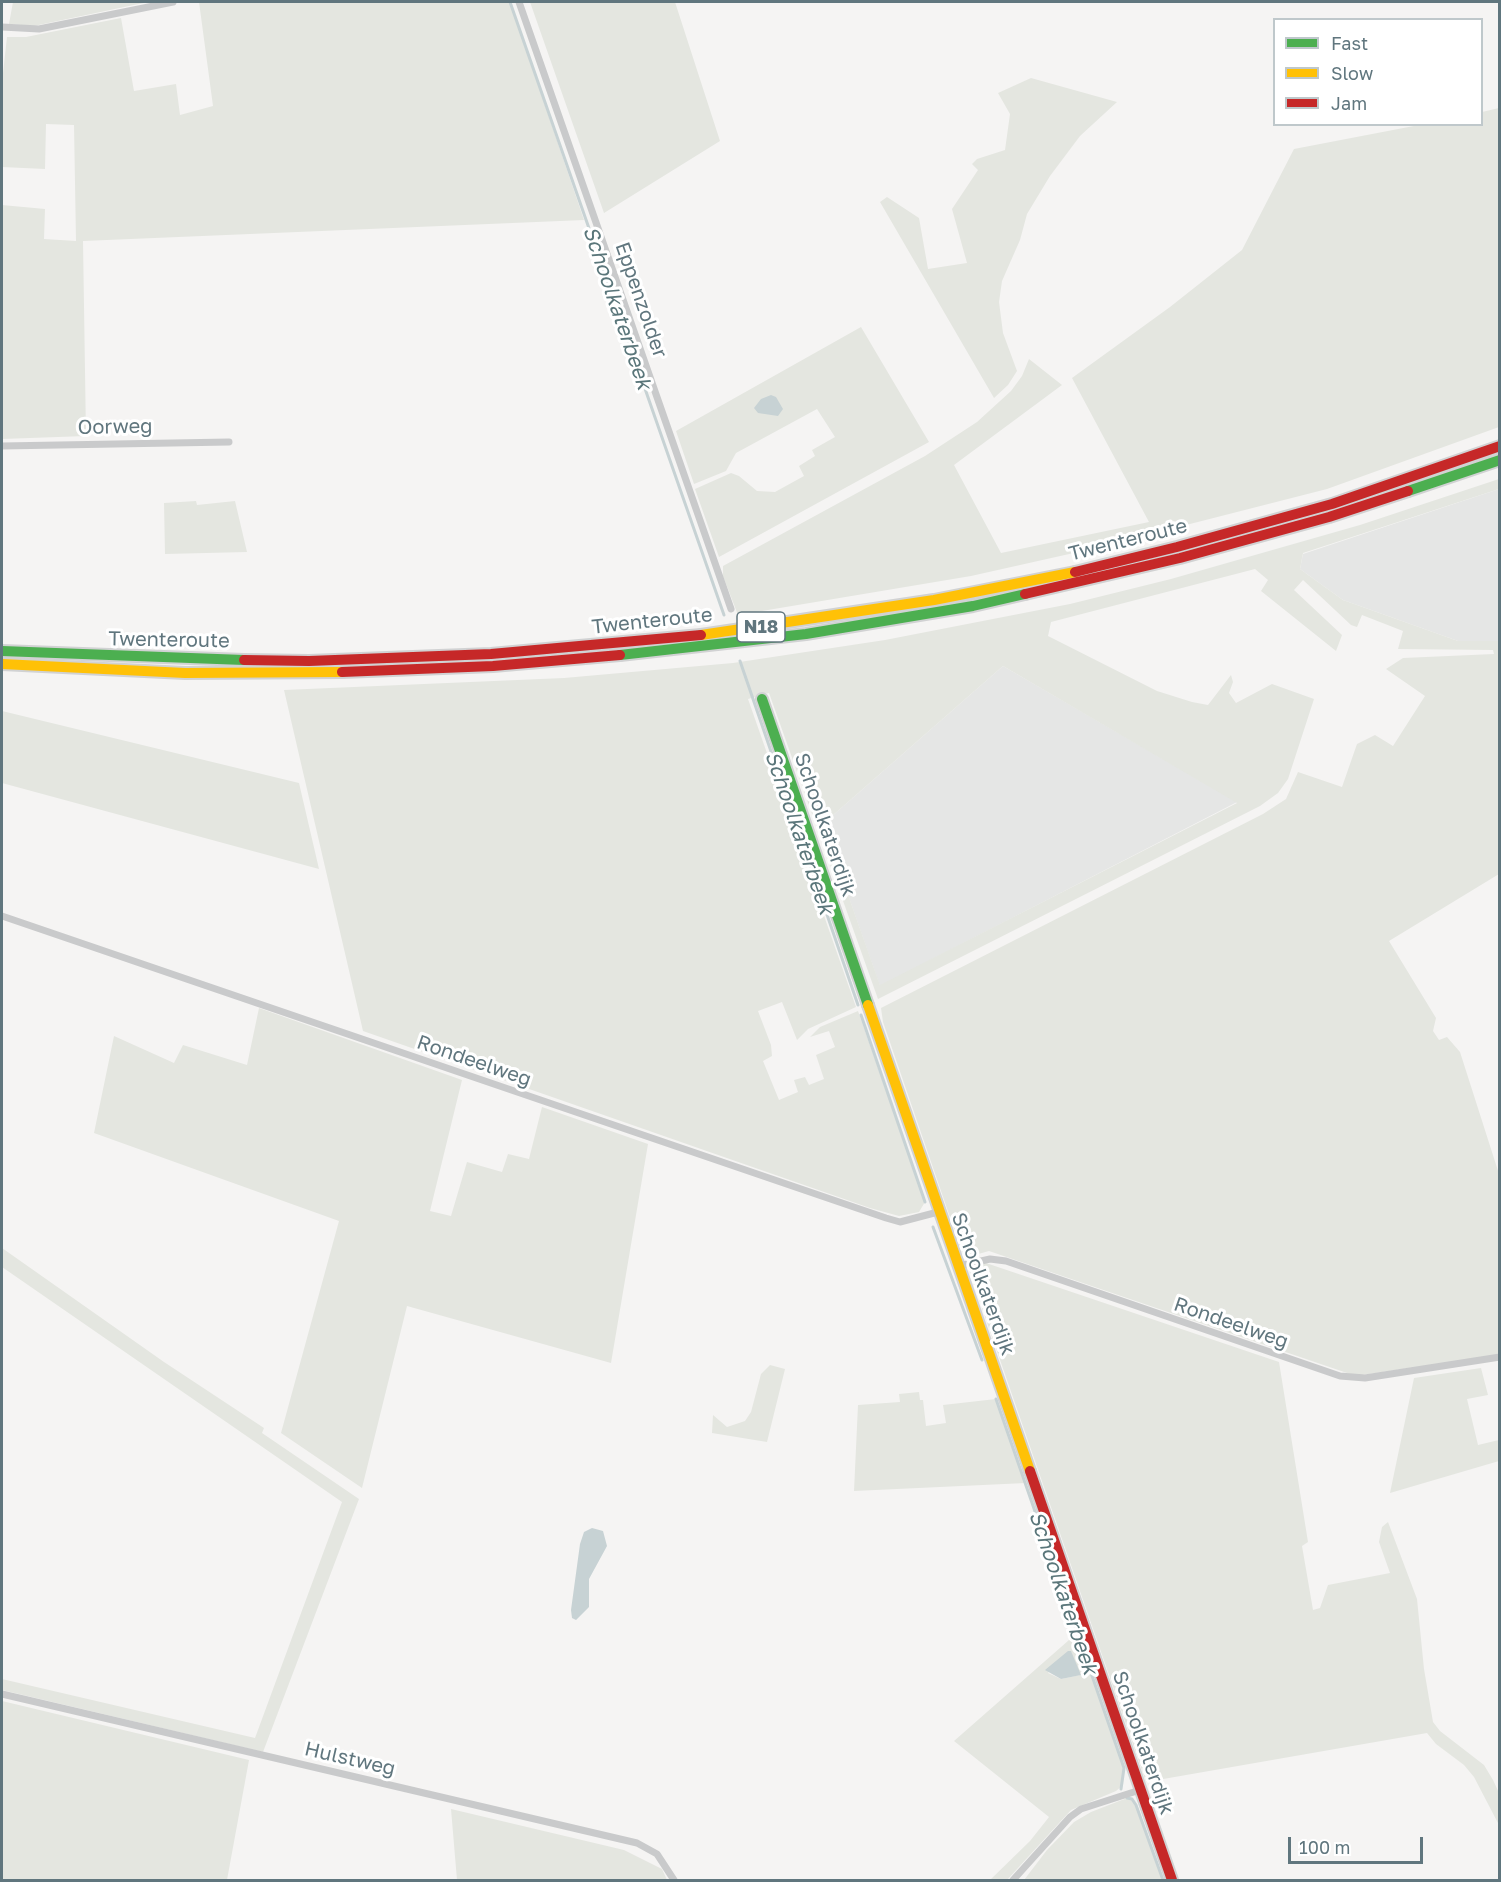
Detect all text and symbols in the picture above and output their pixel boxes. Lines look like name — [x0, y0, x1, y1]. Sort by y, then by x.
legend — [1273, 18, 1483, 126]
text: Fast — [1331, 32, 1368, 54]
text: Slow — [1331, 62, 1373, 84]
text: Jam — [1331, 92, 1367, 114]
water label: Schoolkaterbeek — [577, 223, 657, 393]
street label: Eppenzolder — [610, 239, 672, 361]
street label: Oorweg — [77, 414, 153, 440]
street label: Twenteroute — [1066, 514, 1190, 566]
street label: Twenteroute — [590, 603, 714, 639]
road number: N18 — [737, 612, 785, 642]
street label: Twenteroute — [108, 627, 230, 653]
water label: Schoolkaterbeek — [759, 748, 839, 918]
street label: Schoolkaterdijk — [789, 750, 861, 900]
street label: Rondeelweg — [414, 1030, 534, 1092]
street label: Schoolkaterdijk — [946, 1209, 1020, 1359]
street label: Rondeelweg — [1171, 1292, 1291, 1354]
water label: Schoolkaterbeek — [1023, 1508, 1103, 1678]
street label: Schoolkaterdijk — [1107, 1668, 1179, 1818]
street label: Hulstweg — [302, 1737, 398, 1781]
scale bar — [1291, 1825, 1426, 1863]
text: 100 m — [1299, 1836, 1350, 1858]

